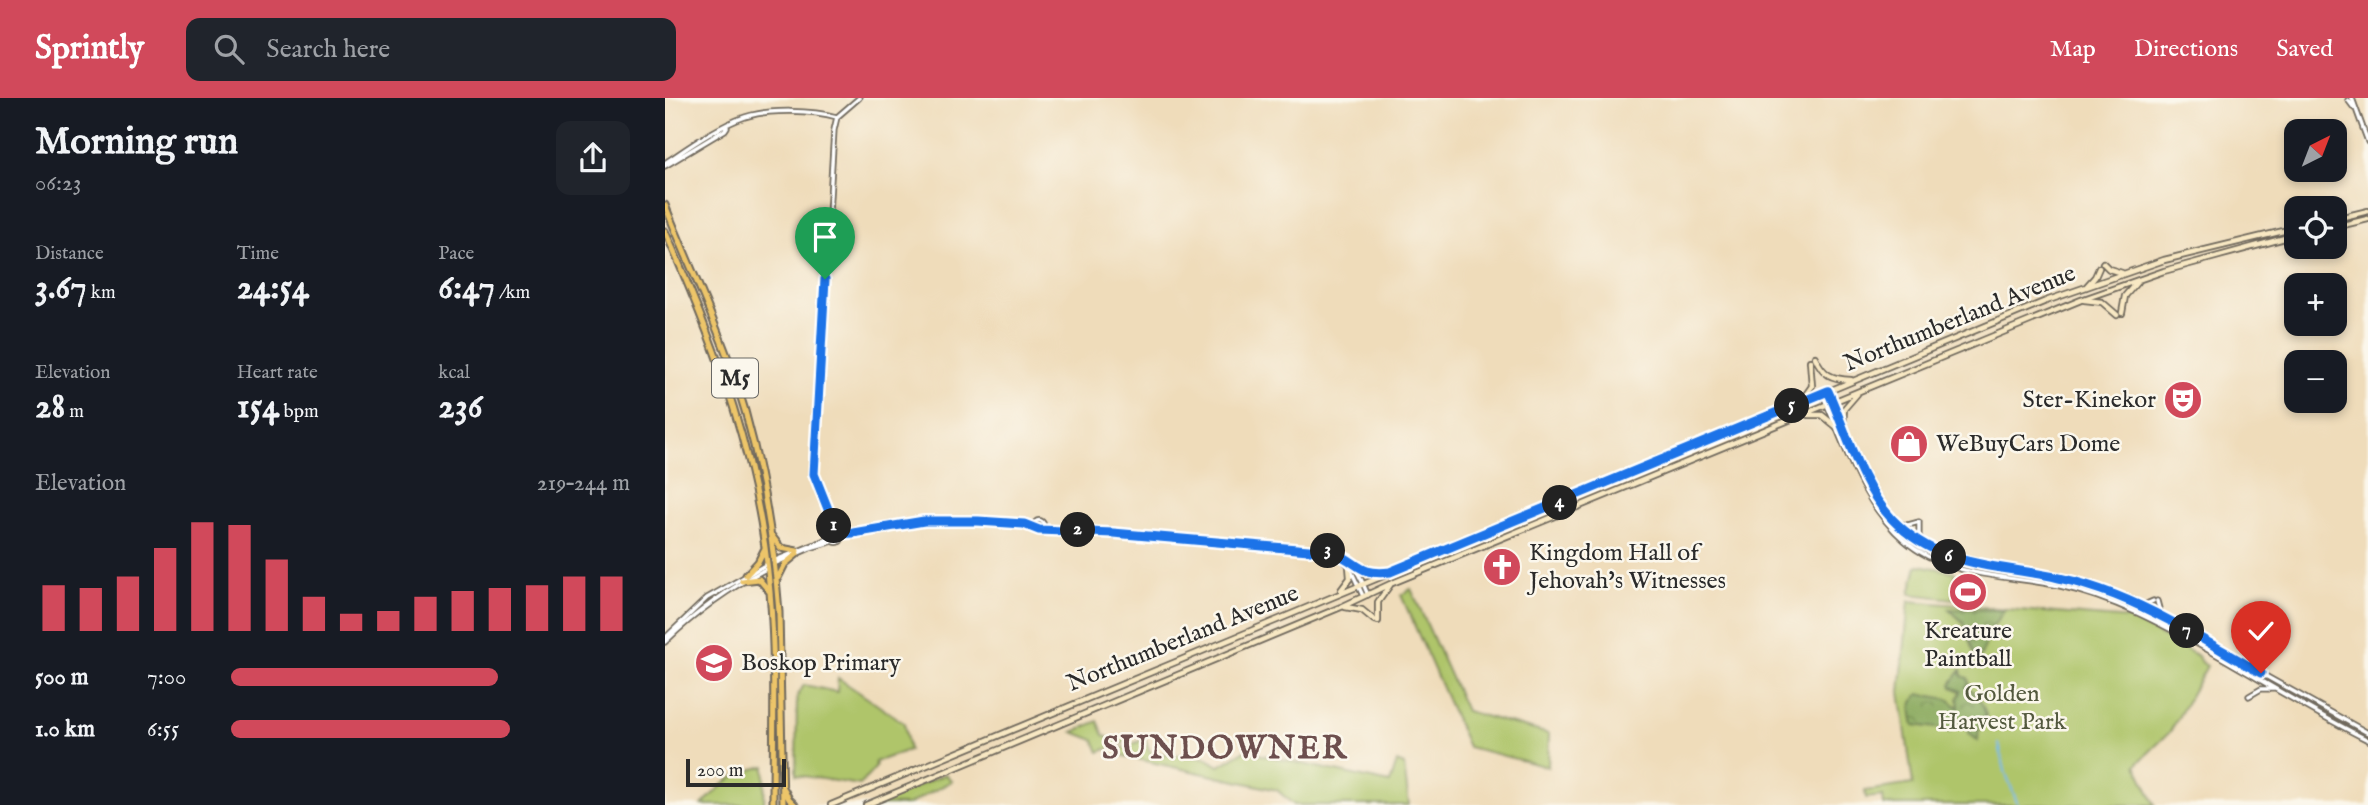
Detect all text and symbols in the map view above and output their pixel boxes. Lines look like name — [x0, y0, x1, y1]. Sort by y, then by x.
search box — [186, 18, 676, 81]
text: Sprintly — [35, 28, 144, 70]
icon: search — [210, 30, 248, 68]
text: Search here — [266, 33, 390, 66]
text: Map — [2050, 34, 2096, 65]
text: Directions — [2134, 34, 2238, 65]
text: Saved — [2276, 34, 2333, 65]
text: Morning run — [35, 119, 238, 167]
north arrow — [2284, 119, 2347, 182]
map controls — [2284, 119, 2347, 413]
button: share — [556, 121, 630, 195]
text: 06:23 — [35, 169, 81, 198]
button: locate — [2284, 196, 2347, 259]
pin — [795, 207, 855, 279]
icon: arrive — [806, 218, 844, 256]
text: Distance — [35, 242, 104, 266]
text: Time — [237, 242, 279, 266]
text: Pace — [438, 242, 474, 266]
street label: Northumberland Avenue — [1840, 258, 2080, 380]
text: 3.67 — [35, 266, 87, 311]
text: 24:54 — [237, 266, 309, 311]
text: 6:47 — [438, 266, 495, 311]
button: + — [2284, 273, 2347, 336]
text: km — [87, 281, 116, 305]
text: /km — [495, 281, 530, 305]
button: − — [2284, 350, 2347, 413]
road number: M5 — [712, 358, 758, 398]
text: Elevation — [35, 361, 110, 385]
text: Heart rate — [237, 361, 318, 385]
text: kcal — [438, 361, 470, 385]
theatre icon: Ster-Kinekor — [2162, 379, 2204, 421]
text: 28 — [35, 385, 65, 430]
text: 154 — [237, 385, 279, 430]
text: 236 — [438, 385, 483, 430]
place label: Ster-Kinekor — [2023, 385, 2156, 416]
pin: 5 — [1775, 388, 1809, 424]
text: 5 — [1788, 393, 1795, 417]
text: m — [65, 400, 84, 424]
text: bpm — [279, 400, 319, 424]
shop icon: WeBuyCars Dome — [1888, 423, 1930, 465]
place label: WeBuyCars Dome — [1936, 429, 2120, 460]
text: Elevation — [35, 469, 126, 498]
text: 219–244 m — [537, 469, 630, 498]
pin: 4 — [1543, 486, 1577, 520]
text: 4 — [1555, 490, 1564, 514]
pin: 1 — [817, 508, 851, 544]
pin: 2 — [1061, 512, 1095, 548]
text: 1 — [830, 513, 837, 537]
text: 2 — [1073, 517, 1082, 541]
pin: 3 — [1311, 533, 1345, 568]
text: 3 — [1324, 538, 1331, 562]
place label: Kingdom Hall of Jehovah's Witnesses — [1526, 538, 1726, 597]
pin: 6 — [1931, 540, 1967, 574]
text: 6 — [1944, 544, 1953, 568]
church icon: Kingdom Hall of Jehovah's Witnesses — [1481, 546, 1523, 588]
sports icon: Kreature Paintball — [1947, 571, 1989, 613]
street label: Northumberland Avenue — [1063, 578, 1303, 700]
pin — [2231, 601, 2291, 673]
icon: check — [2242, 612, 2280, 650]
pin: 7 — [2169, 614, 2205, 648]
place label: Kreature Paintball — [1924, 616, 2012, 675]
text: 7 — [2182, 618, 2191, 642]
school or university icon: Boskop Primary — [693, 642, 735, 684]
place label: Boskop Primary — [741, 648, 901, 679]
text: 500 m — [35, 663, 89, 692]
text: 7:00 — [147, 663, 186, 692]
park label: Golden Harvest Park — [1938, 679, 2067, 738]
text: 1.0 km — [35, 715, 95, 744]
text: 6:55 — [147, 715, 179, 744]
district label: SUNDOWNER — [1102, 729, 1348, 770]
scale bar — [686, 756, 786, 788]
text: 200 m — [697, 759, 743, 783]

